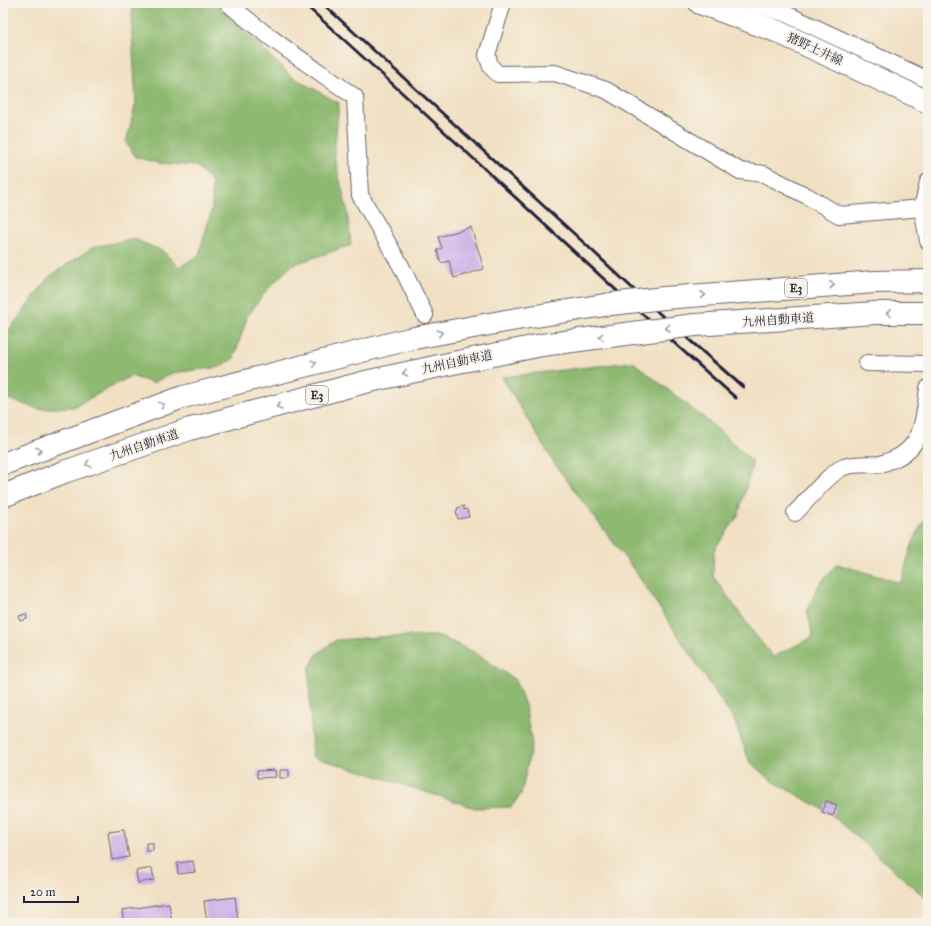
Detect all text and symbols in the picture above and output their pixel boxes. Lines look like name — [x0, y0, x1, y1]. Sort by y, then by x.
street label: 猪野土井線 — [785, 30, 845, 68]
road number: E3 — [785, 279, 807, 297]
one-way arrow — [829, 280, 835, 289]
one-way arrow — [700, 290, 706, 299]
one-way arrow — [886, 309, 892, 317]
street label: 九州自動車道 — [742, 311, 814, 329]
one-way arrow — [665, 324, 671, 333]
one-way arrow — [437, 329, 443, 338]
one-way arrow — [598, 332, 604, 341]
street label: 九州自動車道 — [420, 348, 494, 376]
one-way arrow — [311, 360, 317, 368]
one-way arrow — [401, 369, 408, 377]
road number: E3 — [306, 386, 328, 404]
one-way arrow — [158, 401, 165, 410]
one-way arrow — [275, 401, 282, 409]
street label: 九州自動車道 — [108, 427, 180, 463]
one-way arrow — [36, 446, 43, 454]
one-way arrow — [84, 459, 91, 468]
scale bar — [24, 878, 78, 904]
text: 20 m — [30, 885, 56, 899]

